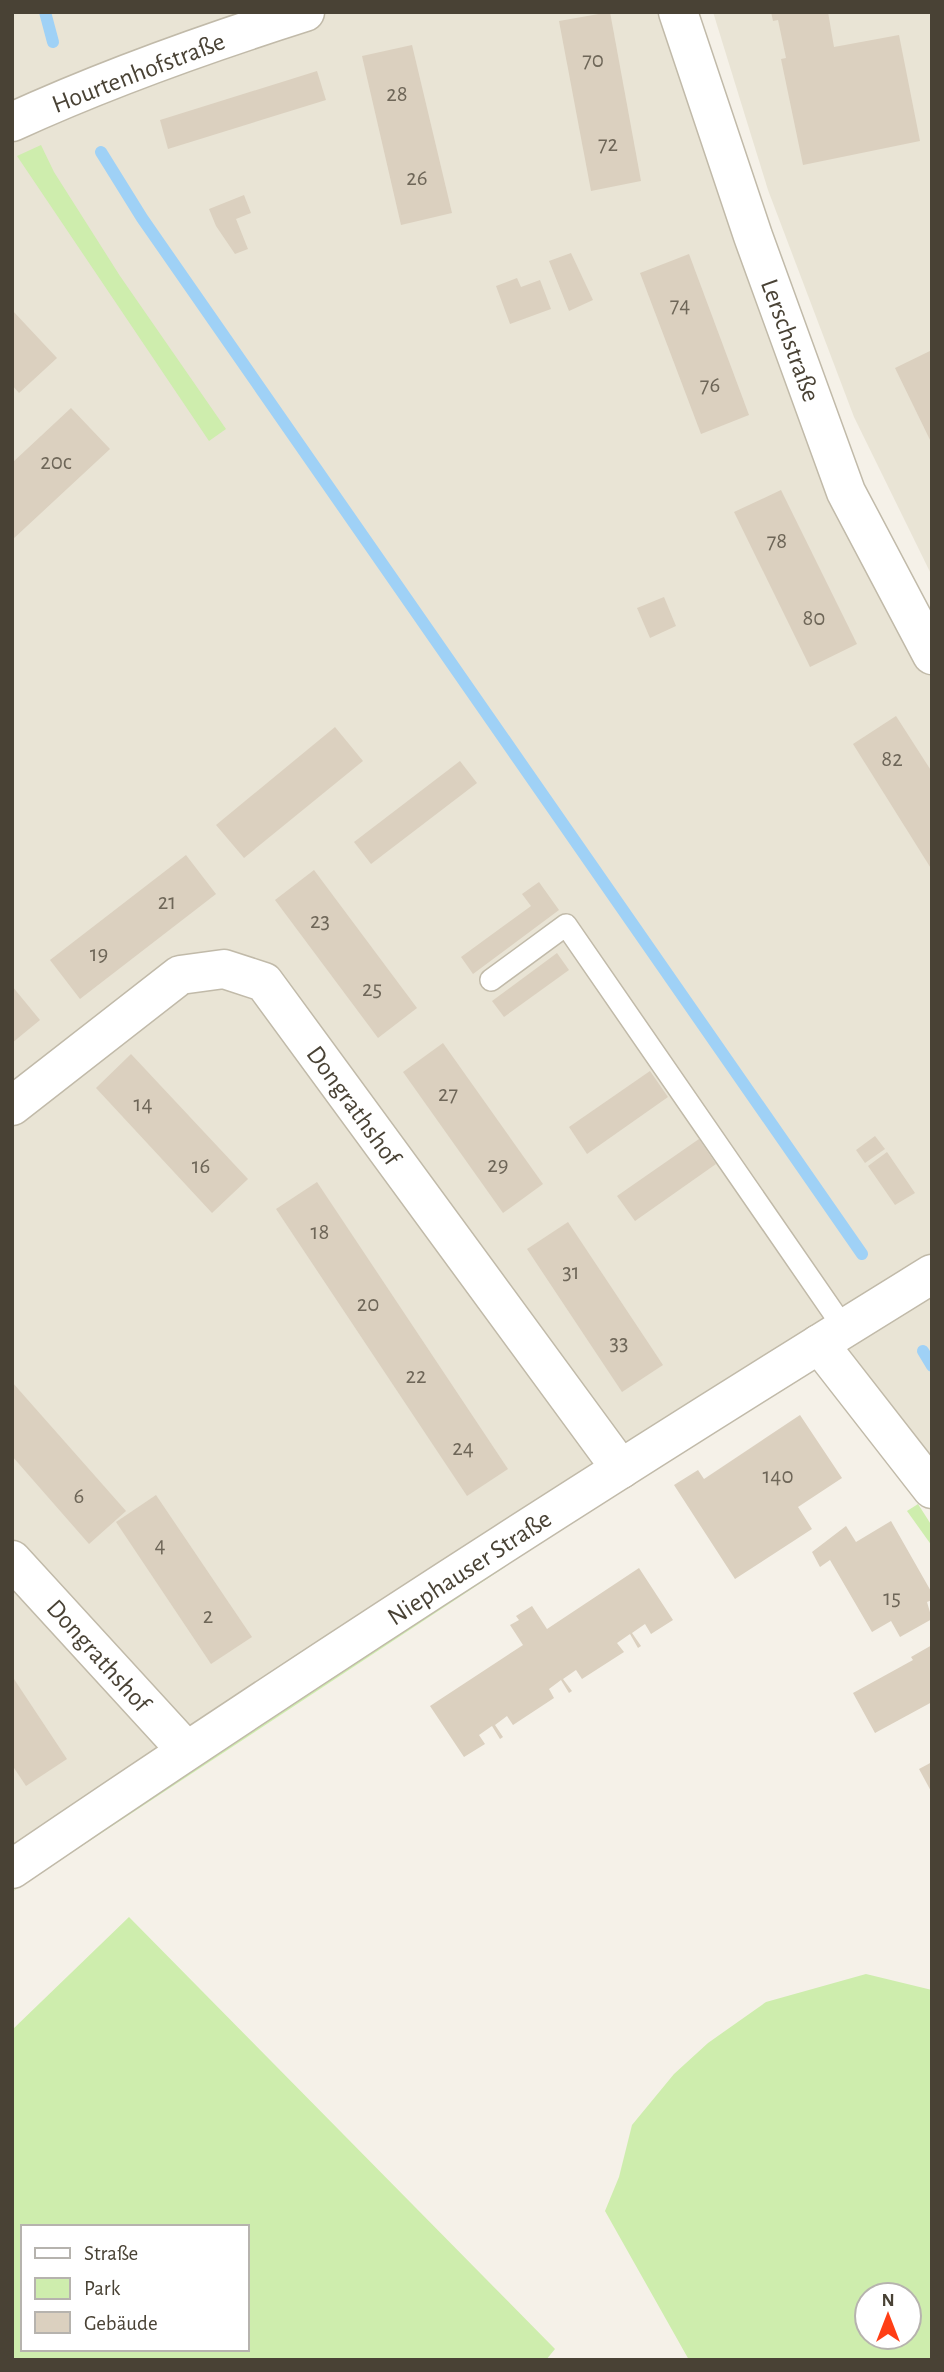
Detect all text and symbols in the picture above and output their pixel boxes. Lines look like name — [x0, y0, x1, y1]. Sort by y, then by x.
street label: Hourtenhofstraße — [48, 28, 228, 118]
house number: 70 — [582, 49, 604, 72]
house number: 28 — [386, 83, 408, 106]
house number: 72 — [598, 133, 618, 156]
house number: 26 — [406, 167, 428, 190]
street label: Lerschstraße — [756, 276, 824, 405]
house number: 74 — [670, 294, 690, 317]
house number: 76 — [700, 374, 720, 397]
house number: 20c — [40, 451, 72, 474]
house number: 78 — [767, 530, 787, 553]
house number: 80 — [802, 607, 826, 630]
house number: 82 — [881, 748, 903, 771]
house number: 21 — [158, 891, 176, 914]
house number: 23 — [310, 910, 330, 933]
house number: 19 — [90, 943, 108, 966]
house number: 25 — [362, 978, 382, 1001]
street label: Dongrathshof — [301, 1041, 406, 1172]
house number: 27 — [438, 1083, 458, 1106]
house number: 14 — [134, 1093, 152, 1116]
house number: 29 — [487, 1154, 509, 1177]
house number: 16 — [192, 1155, 210, 1178]
house number: 18 — [311, 1221, 329, 1244]
house number: 31 — [562, 1261, 580, 1284]
house number: 20 — [357, 1293, 379, 1316]
house number: 33 — [610, 1332, 628, 1355]
house number: 22 — [406, 1365, 426, 1388]
house number: 24 — [452, 1437, 474, 1460]
house number: 140 — [762, 1465, 794, 1488]
house number: 6 — [74, 1485, 84, 1508]
street label: Niephauser Straße — [383, 1505, 556, 1630]
house number: 4 — [154, 1534, 166, 1557]
house number: 15 — [883, 1587, 901, 1610]
street label: Dongrathshof — [42, 1595, 156, 1718]
house number: 2 — [203, 1605, 213, 1628]
legend — [21, 2225, 248, 2351]
text: Straße — [84, 2243, 138, 2264]
text: Park — [84, 2278, 121, 2299]
north arrow — [853, 2281, 923, 2351]
text: N — [881, 2291, 895, 2310]
text: Gebäude — [84, 2313, 158, 2334]

